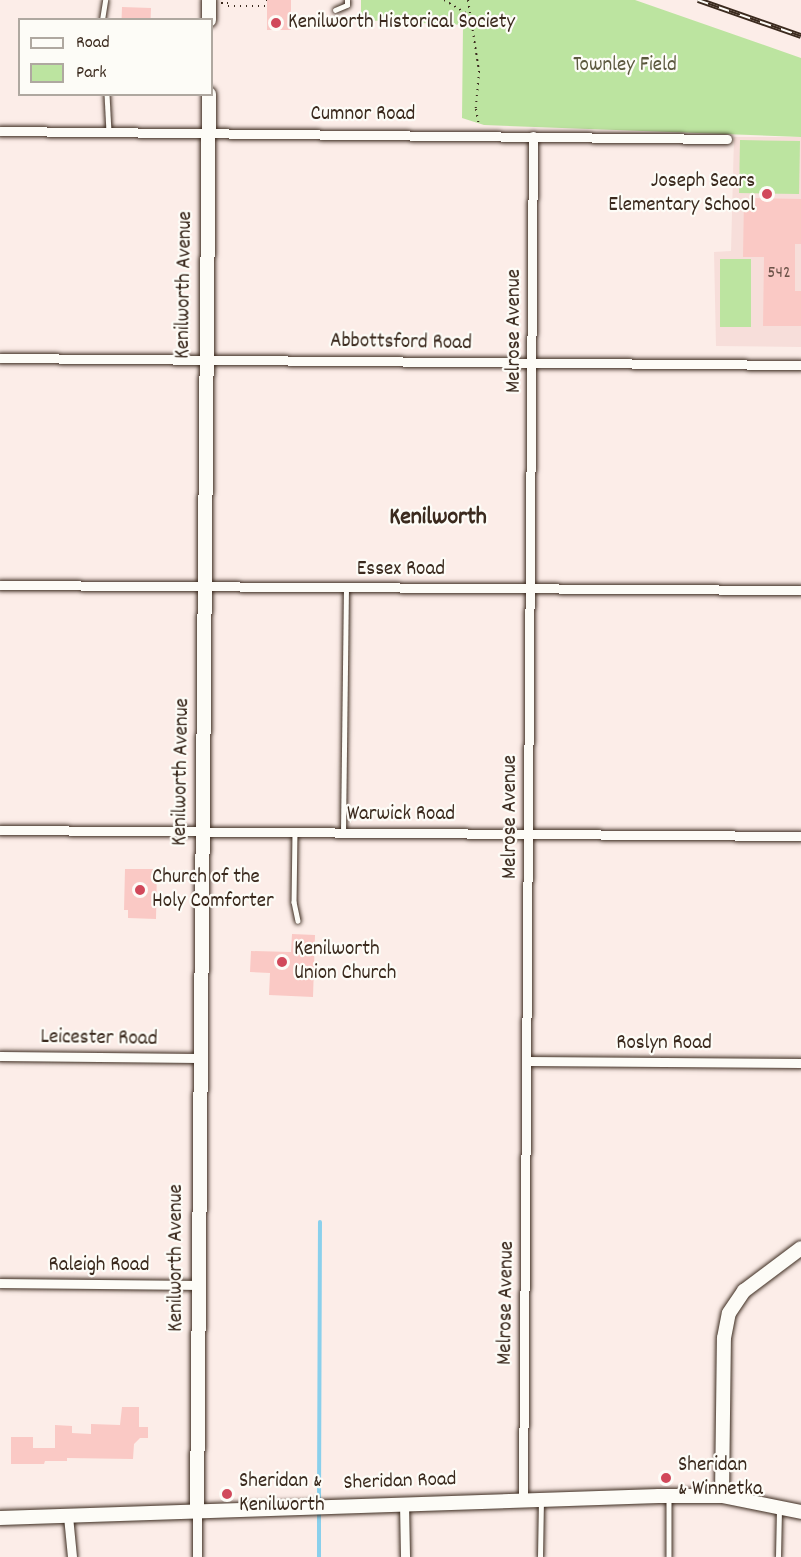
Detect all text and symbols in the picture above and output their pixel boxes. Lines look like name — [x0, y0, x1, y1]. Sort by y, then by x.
place label: Kenilworth Historical Society — [288, 10, 515, 36]
marker: Kenilworth Historical Society — [269, 16, 283, 30]
legend — [18, 18, 213, 96]
text: Road — [76, 31, 110, 56]
park label: Townley Field — [573, 53, 677, 79]
text: Park — [76, 61, 107, 86]
street label: Cumnor Road — [311, 102, 415, 128]
place label: Joseph Sears Elementary School — [608, 169, 755, 219]
marker: Joseph Sears Elementary School — [760, 187, 774, 201]
street label: Kenilworth Avenue — [171, 211, 199, 359]
house number: 542 — [767, 263, 791, 285]
street label: Melrose Avenue — [502, 269, 528, 393]
street label: Abbottsford Road — [330, 329, 472, 357]
district label: Kenilworth — [389, 505, 487, 533]
street label: Essex Road — [357, 557, 445, 583]
street label: Kenilworth Avenue — [168, 698, 196, 846]
street label: Melrose Avenue — [498, 755, 524, 879]
street label: Warwick Road — [347, 802, 455, 828]
place label: Church of the Holy Comforter — [152, 865, 274, 915]
marker: Church of the Holy Comforter — [133, 883, 147, 897]
place label: Kenilworth Union Church — [294, 937, 396, 987]
marker: Kenilworth Union Church — [275, 955, 289, 969]
street label: Leicester Road — [40, 1025, 158, 1053]
street label: Roslyn Road — [616, 1031, 712, 1057]
street label: Kenilworth Avenue — [164, 1184, 190, 1332]
street label: Melrose Avenue — [493, 1241, 521, 1365]
street label: Raleigh Road — [48, 1253, 150, 1279]
place label: Sheridan & Winnetka — [678, 1453, 763, 1503]
street label: Sheridan Road — [343, 1467, 457, 1497]
place label: Sheridan & Kenilworth — [239, 1469, 325, 1519]
marker: Sheridan & Winnetka — [659, 1471, 673, 1485]
marker: Sheridan & Kenilworth — [220, 1487, 234, 1501]

